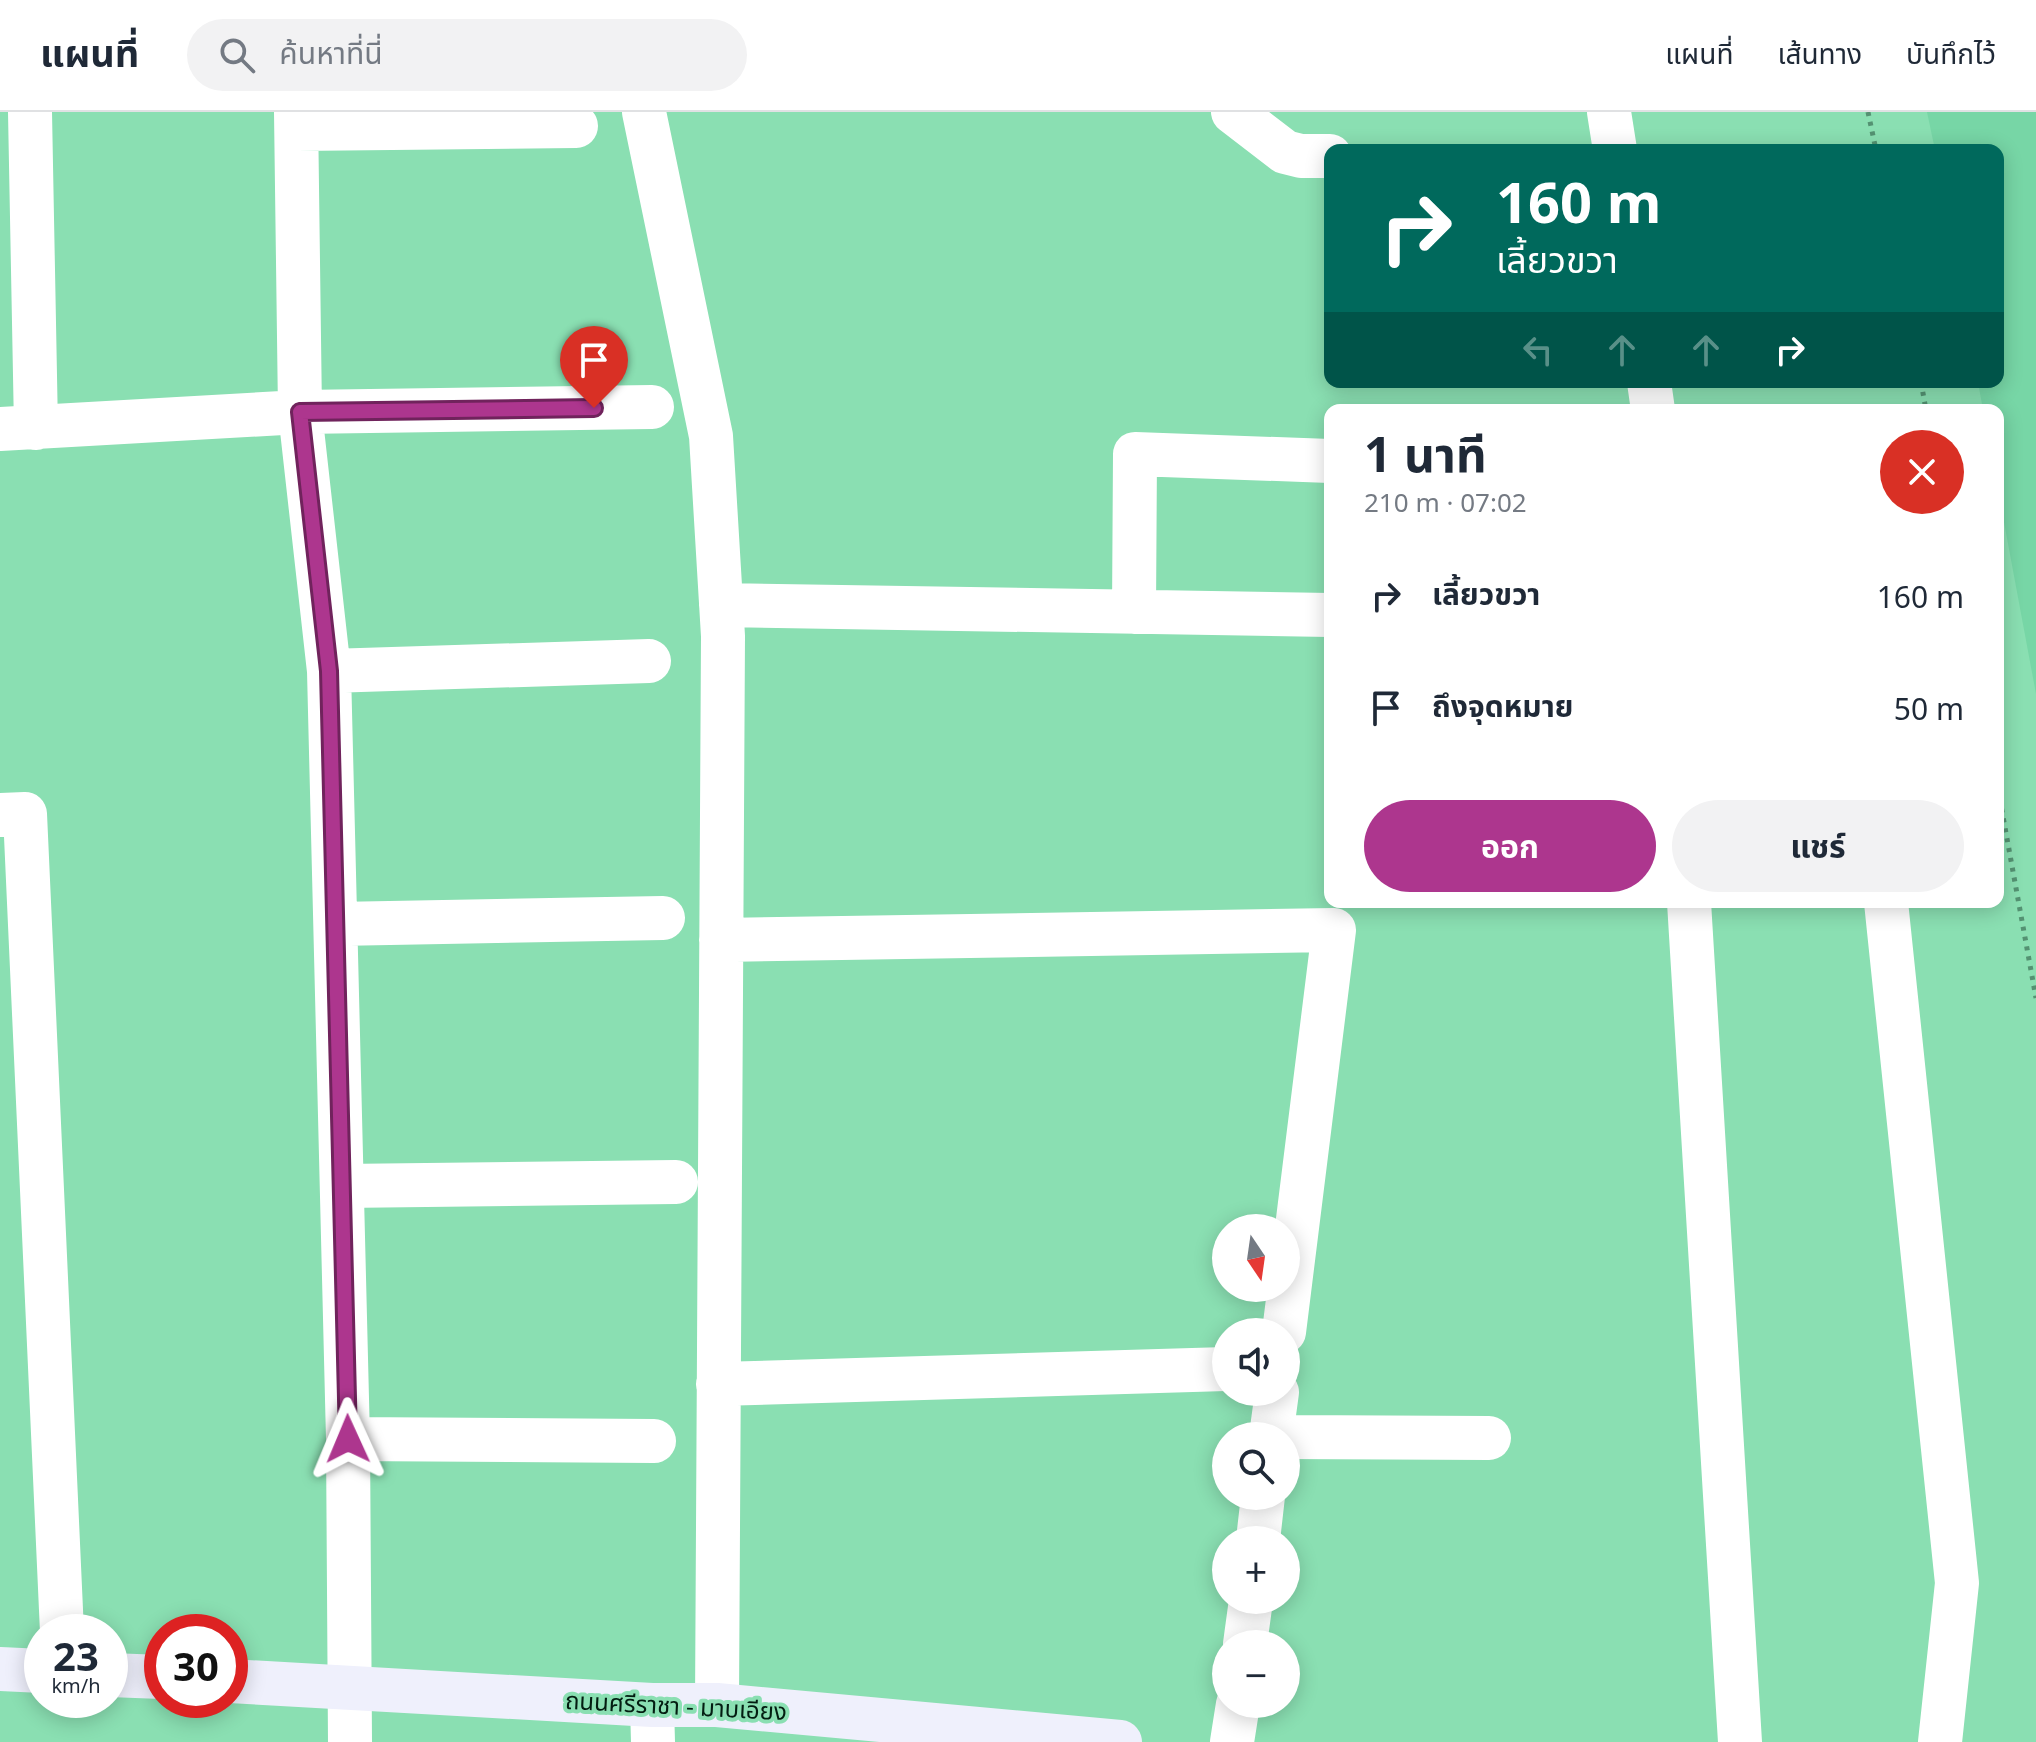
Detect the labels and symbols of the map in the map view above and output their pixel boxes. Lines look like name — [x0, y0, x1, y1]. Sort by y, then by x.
pin — [560, 326, 628, 408]
north arrow — [1212, 1214, 1300, 1302]
position arrow — [306, 1397, 390, 1481]
speed limit sign: 30 — [144, 1614, 248, 1718]
street label: ถนนศรีราชา - มาบเอียง — [564, 1683, 788, 1727]

